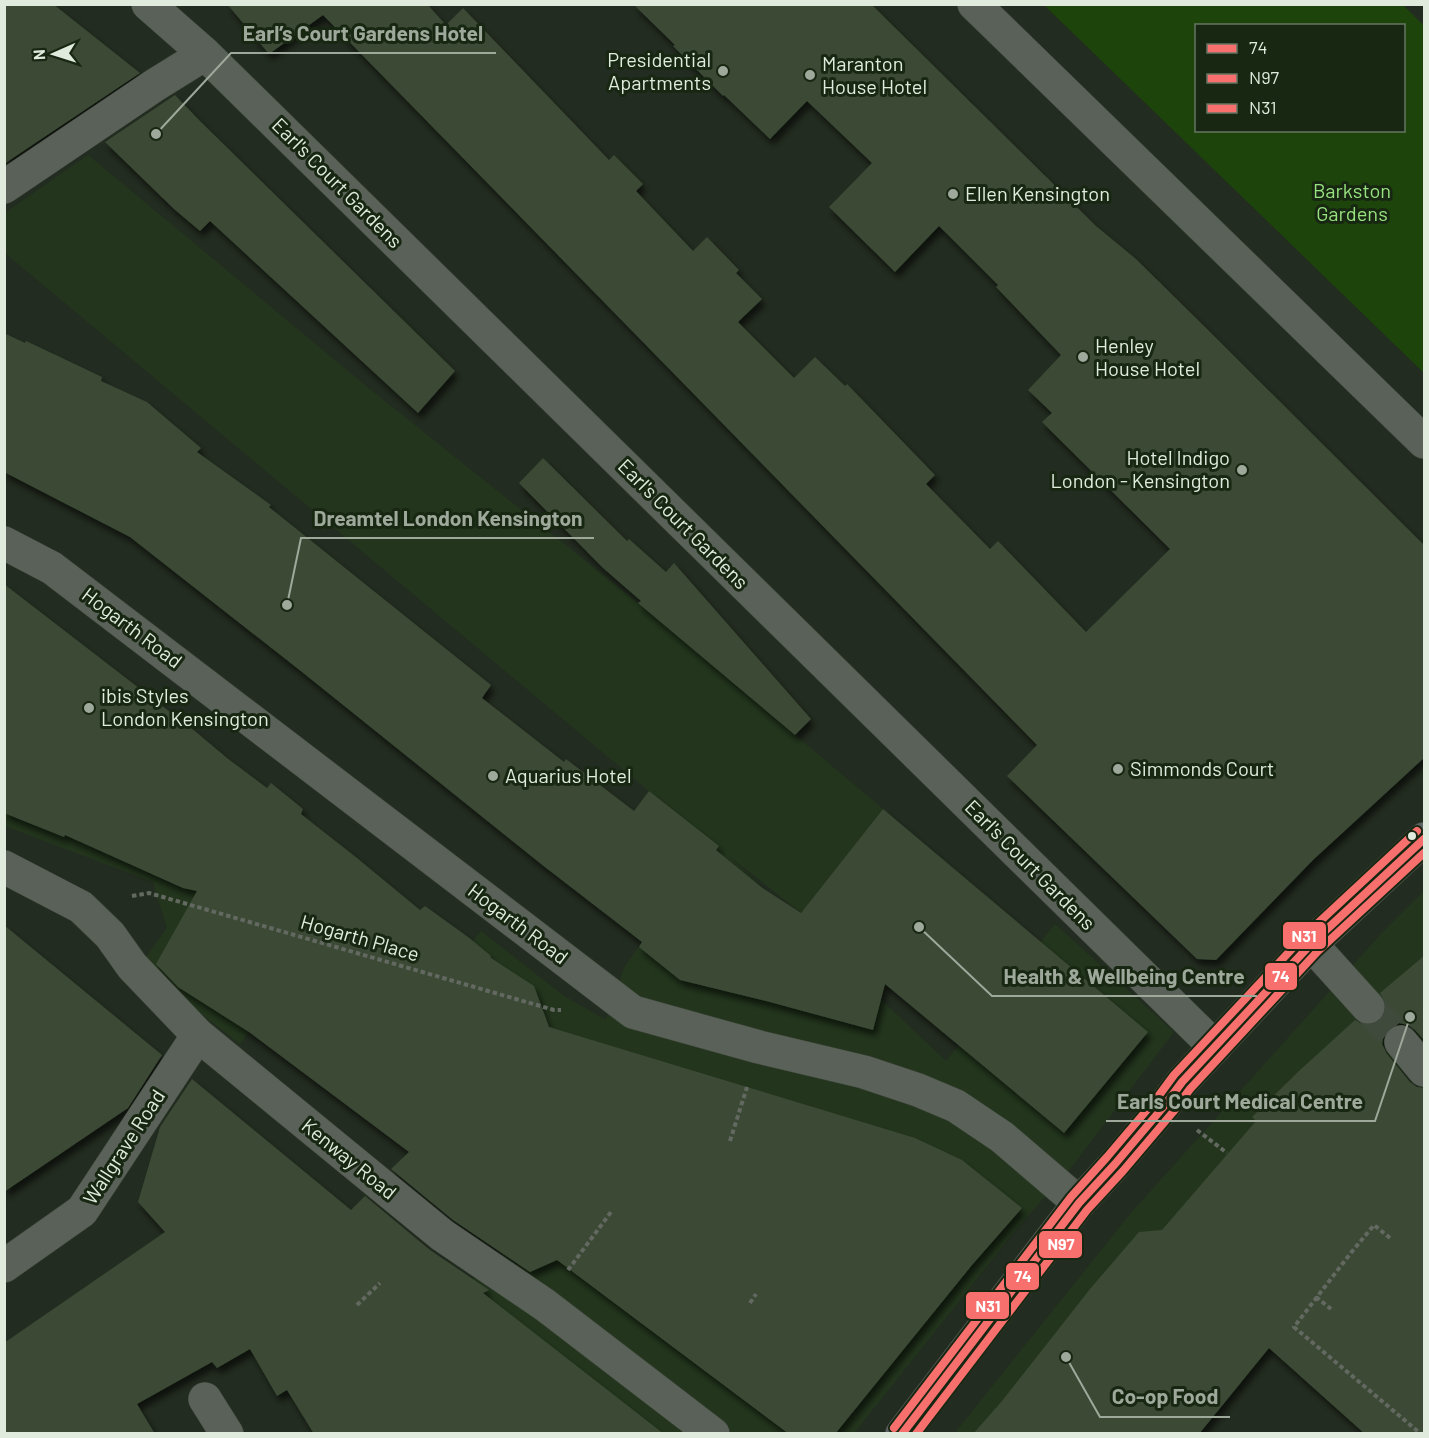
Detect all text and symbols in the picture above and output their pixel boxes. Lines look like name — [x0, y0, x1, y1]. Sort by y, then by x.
callout: Earl’s Court Gardens Hotel — [231, 14, 496, 53]
text: Earl’s Court Gardens Hotel — [243, 20, 483, 45]
north arrow — [24, 24, 84, 84]
legend — [1195, 24, 1405, 132]
text: 74 — [1249, 36, 1267, 58]
place label: Presidential Apartments — [607, 47, 711, 94]
text: N — [29, 49, 48, 61]
place label: Maranton House Hotel — [822, 51, 927, 98]
marker: Presidential Apartments — [716, 64, 730, 78]
text: N97 — [1249, 66, 1280, 88]
marker: Maranton House Hotel — [803, 68, 817, 82]
text: N31 — [1249, 96, 1277, 118]
street label: Earl's Court Gardens — [268, 112, 408, 252]
park label: Barkston Gardens — [1313, 178, 1391, 225]
place label: Ellen Kensington — [965, 181, 1110, 205]
marker: Ellen Kensington — [946, 187, 960, 201]
place label: Henley House Hotel — [1095, 333, 1200, 380]
marker: Henley House Hotel — [1076, 350, 1090, 364]
place label: Hotel Indigo London - Kensington — [1050, 445, 1230, 492]
street label: Earl's Court Gardens — [614, 453, 754, 593]
marker: Hotel Indigo London - Kensington — [1235, 463, 1249, 477]
callout: Dreamtel London Kensington — [301, 499, 594, 538]
text: Dreamtel London Kensington — [313, 505, 583, 530]
street label: Hogarth Road — [78, 582, 187, 673]
place label: ibis Styles London Kensington — [101, 683, 269, 730]
marker: ibis Styles London Kensington — [82, 701, 96, 715]
place label: Simmonds Court — [1130, 756, 1274, 780]
marker: Simmonds Court — [1111, 762, 1125, 776]
place label: Aquarius Hotel — [505, 763, 632, 787]
marker: Aquarius Hotel — [486, 769, 500, 783]
street label: Earl's Court Gardens — [961, 794, 1101, 934]
unlabelled marker — [1406, 830, 1418, 842]
street label: Hogarth Road — [464, 878, 573, 969]
street label: Hogarth Place — [298, 909, 422, 965]
line badge: N31 — [1282, 921, 1327, 950]
text: N31 — [1292, 926, 1316, 945]
callout: Health & Wellbeing Centre — [992, 957, 1257, 996]
line badge: 74 — [1264, 962, 1298, 991]
text: Health & Wellbeing Centre — [1003, 963, 1245, 988]
text: 74 — [1272, 966, 1290, 985]
callout: Earls Court Medical Centre — [1106, 1082, 1375, 1121]
street label: Wallgrave Road — [77, 1085, 169, 1208]
text: Earls Court Medical Centre — [1117, 1088, 1363, 1113]
street label: Kenway Road — [297, 1113, 402, 1204]
line badge: N97 — [1038, 1230, 1083, 1259]
text: N97 — [1047, 1234, 1075, 1253]
line badge: 74 — [1005, 1262, 1040, 1291]
text: 74 — [1014, 1266, 1032, 1285]
line badge: N31 — [965, 1291, 1010, 1320]
text: N31 — [976, 1296, 1000, 1315]
callout: Co-op Food — [1100, 1378, 1230, 1417]
text: Co-op Food — [1112, 1383, 1218, 1408]

